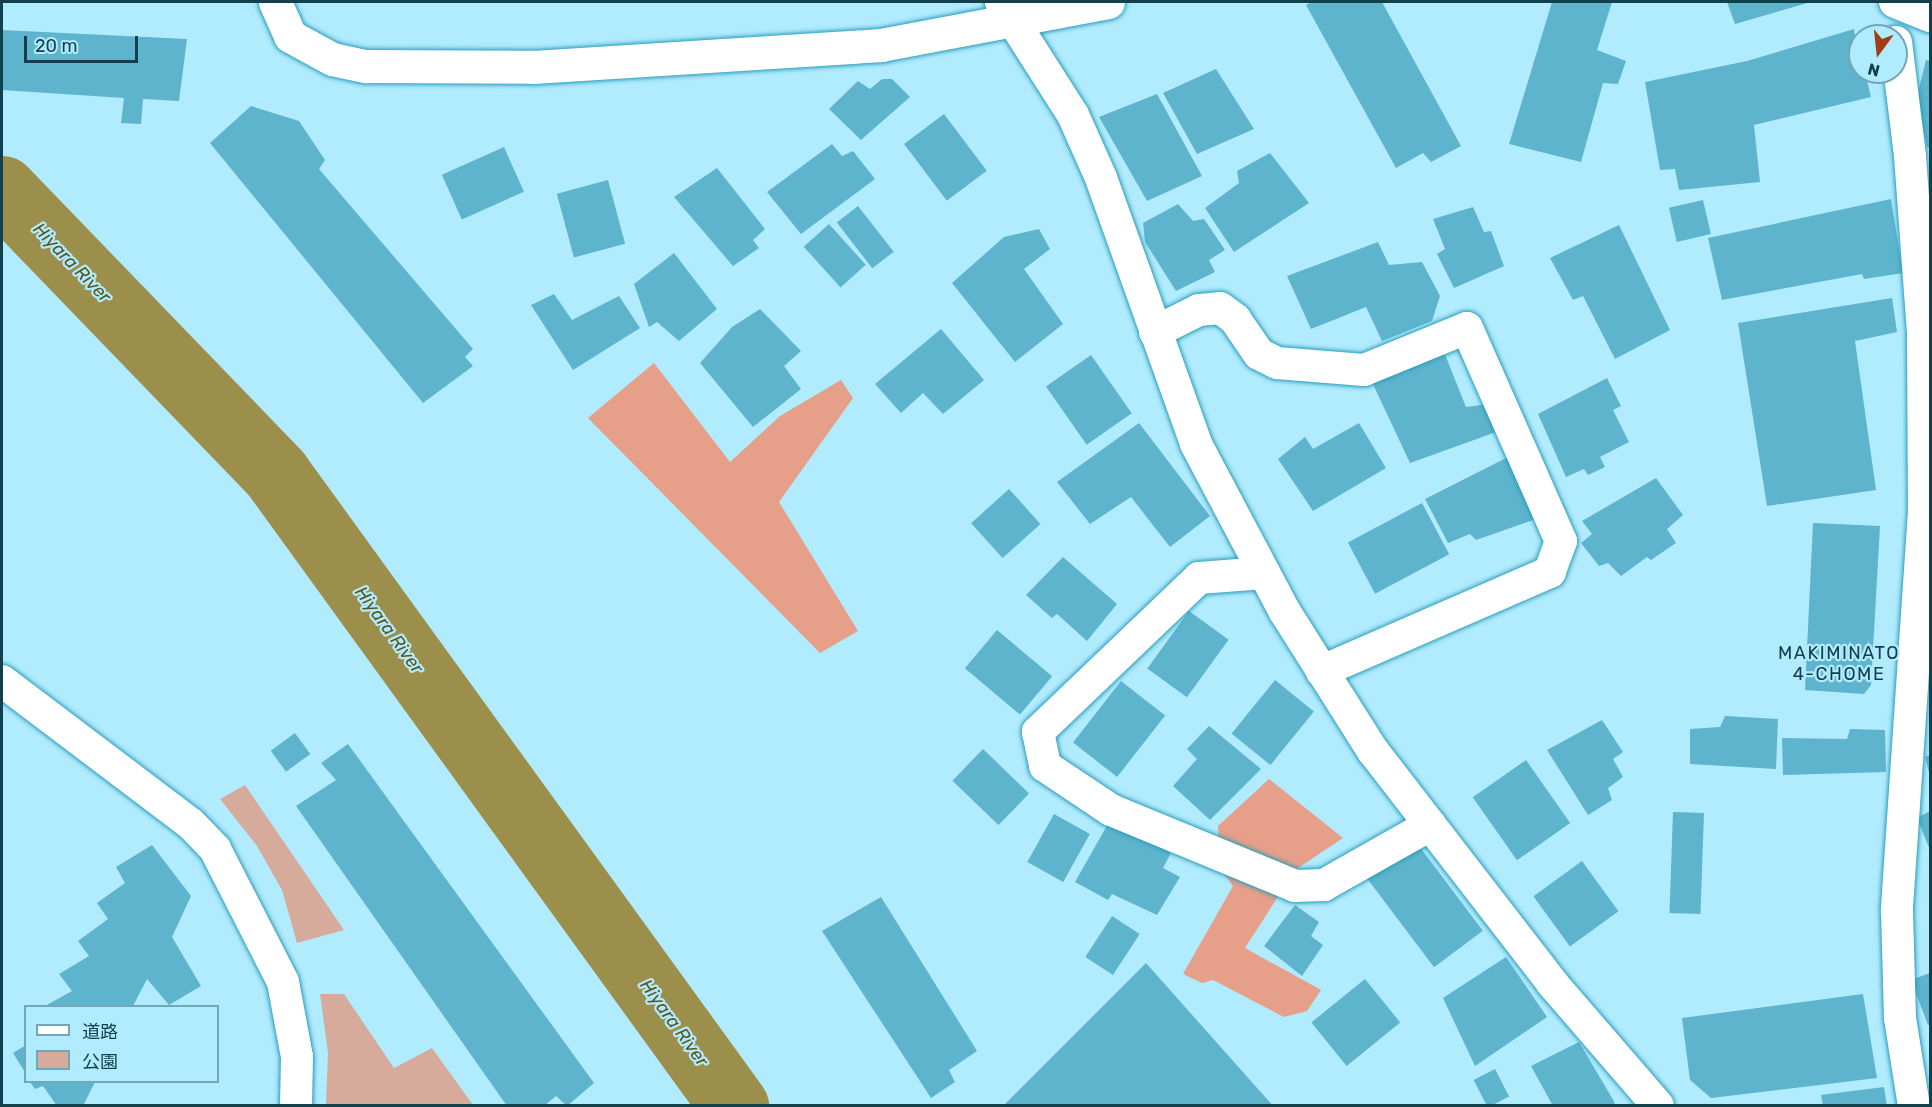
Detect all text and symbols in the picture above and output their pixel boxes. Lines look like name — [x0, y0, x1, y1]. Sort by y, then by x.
scale bar — [27, 24, 141, 62]
north arrow — [1848, 24, 1908, 84]
text: 20 m — [35, 35, 77, 57]
text: N — [1866, 59, 1882, 81]
water label: Hiyara River — [29, 219, 115, 307]
water label: Hiyara River — [350, 582, 428, 678]
district label: MAKIMINATO 4-CHOME — [1778, 643, 1900, 686]
water label: Hiyara River — [635, 975, 713, 1071]
legend — [24, 1005, 219, 1083]
text: 道路 — [82, 1021, 118, 1043]
text: 公園 — [82, 1051, 118, 1073]

